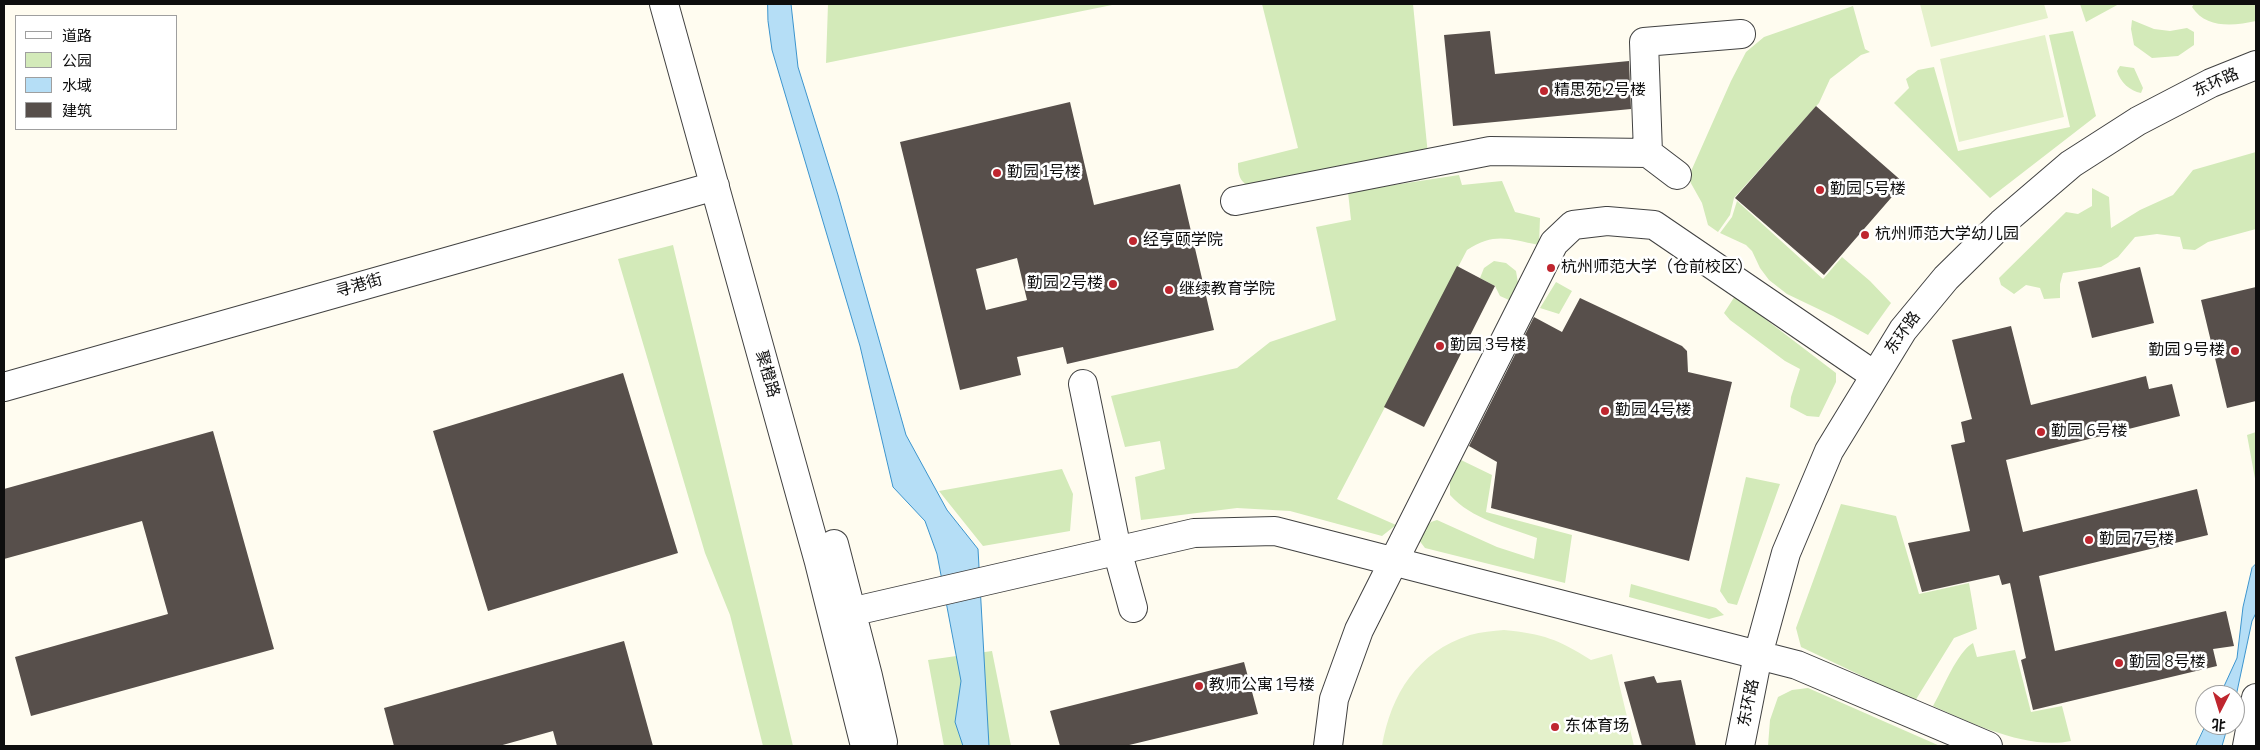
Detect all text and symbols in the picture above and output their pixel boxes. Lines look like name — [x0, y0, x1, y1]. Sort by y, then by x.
legend — [15, 15, 178, 130]
text: 道路 — [62, 27, 92, 45]
text: 公园 — [62, 52, 92, 70]
street label: 东环路 — [2190, 64, 2242, 102]
text: 水域 — [62, 77, 92, 95]
place label: 精思苑 2号楼 — [1554, 81, 1646, 101]
marker: 精思苑 2号楼 — [1538, 85, 1550, 97]
text: 建筑 — [62, 102, 92, 120]
place label: 勤园 1号楼 — [1007, 163, 1081, 183]
marker: 勤园 1号楼 — [991, 167, 1003, 179]
place label: 勤园 5号楼 — [1830, 180, 1906, 200]
marker: 勤园 5号楼 — [1814, 184, 1826, 196]
place label: 杭州师范大学幼儿园 — [1875, 225, 2019, 245]
marker: 杭州师范大学幼儿园 — [1859, 229, 1871, 241]
place label: 经亨颐学院 — [1143, 231, 1223, 251]
marker: 经亨颐学院 — [1127, 235, 1139, 247]
place label: 杭州师范大学（仓前校区） — [1561, 258, 1753, 278]
marker: 杭州师范大学（仓前校区） — [1545, 262, 1557, 274]
street label: 寻港街 — [333, 270, 385, 302]
place label: 勤园 2号楼 — [1027, 274, 1103, 294]
marker: 勤园 2号楼 — [1107, 278, 1119, 290]
place label: 继续教育学院 — [1179, 280, 1275, 300]
marker: 继续教育学院 — [1163, 284, 1175, 296]
street label: 东环路 — [1881, 308, 1925, 358]
place label: 勤园 3号楼 — [1450, 336, 1526, 356]
marker: 勤园 3号楼 — [1434, 340, 1446, 352]
place label: 勤园 9号楼 — [2148, 341, 2225, 361]
marker: 勤园 9号楼 — [2229, 345, 2241, 357]
street label: 聚橙路 — [751, 348, 783, 400]
place label: 勤园 4号楼 — [1615, 401, 1692, 421]
marker: 勤园 4号楼 — [1599, 405, 1611, 417]
place label: 勤园 6号楼 — [2051, 422, 2128, 442]
marker: 勤园 6号楼 — [2035, 426, 2047, 438]
place label: 勤园 7号楼 — [2099, 530, 2174, 550]
marker: 勤园 7号楼 — [2083, 534, 2095, 546]
place label: 勤园 8号楼 — [2129, 653, 2206, 673]
marker: 勤园 8号楼 — [2113, 657, 2125, 669]
place label: 教师公寓 1号楼 — [1209, 676, 1315, 696]
street label: 东环路 — [1735, 678, 1763, 728]
marker: 教师公寓 1号楼 — [1193, 680, 1205, 692]
north arrow — [2195, 685, 2245, 735]
text: 北 — [2211, 715, 2226, 734]
place label: 东体育场 — [1565, 717, 1629, 737]
marker: 东体育场 — [1549, 721, 1561, 733]

